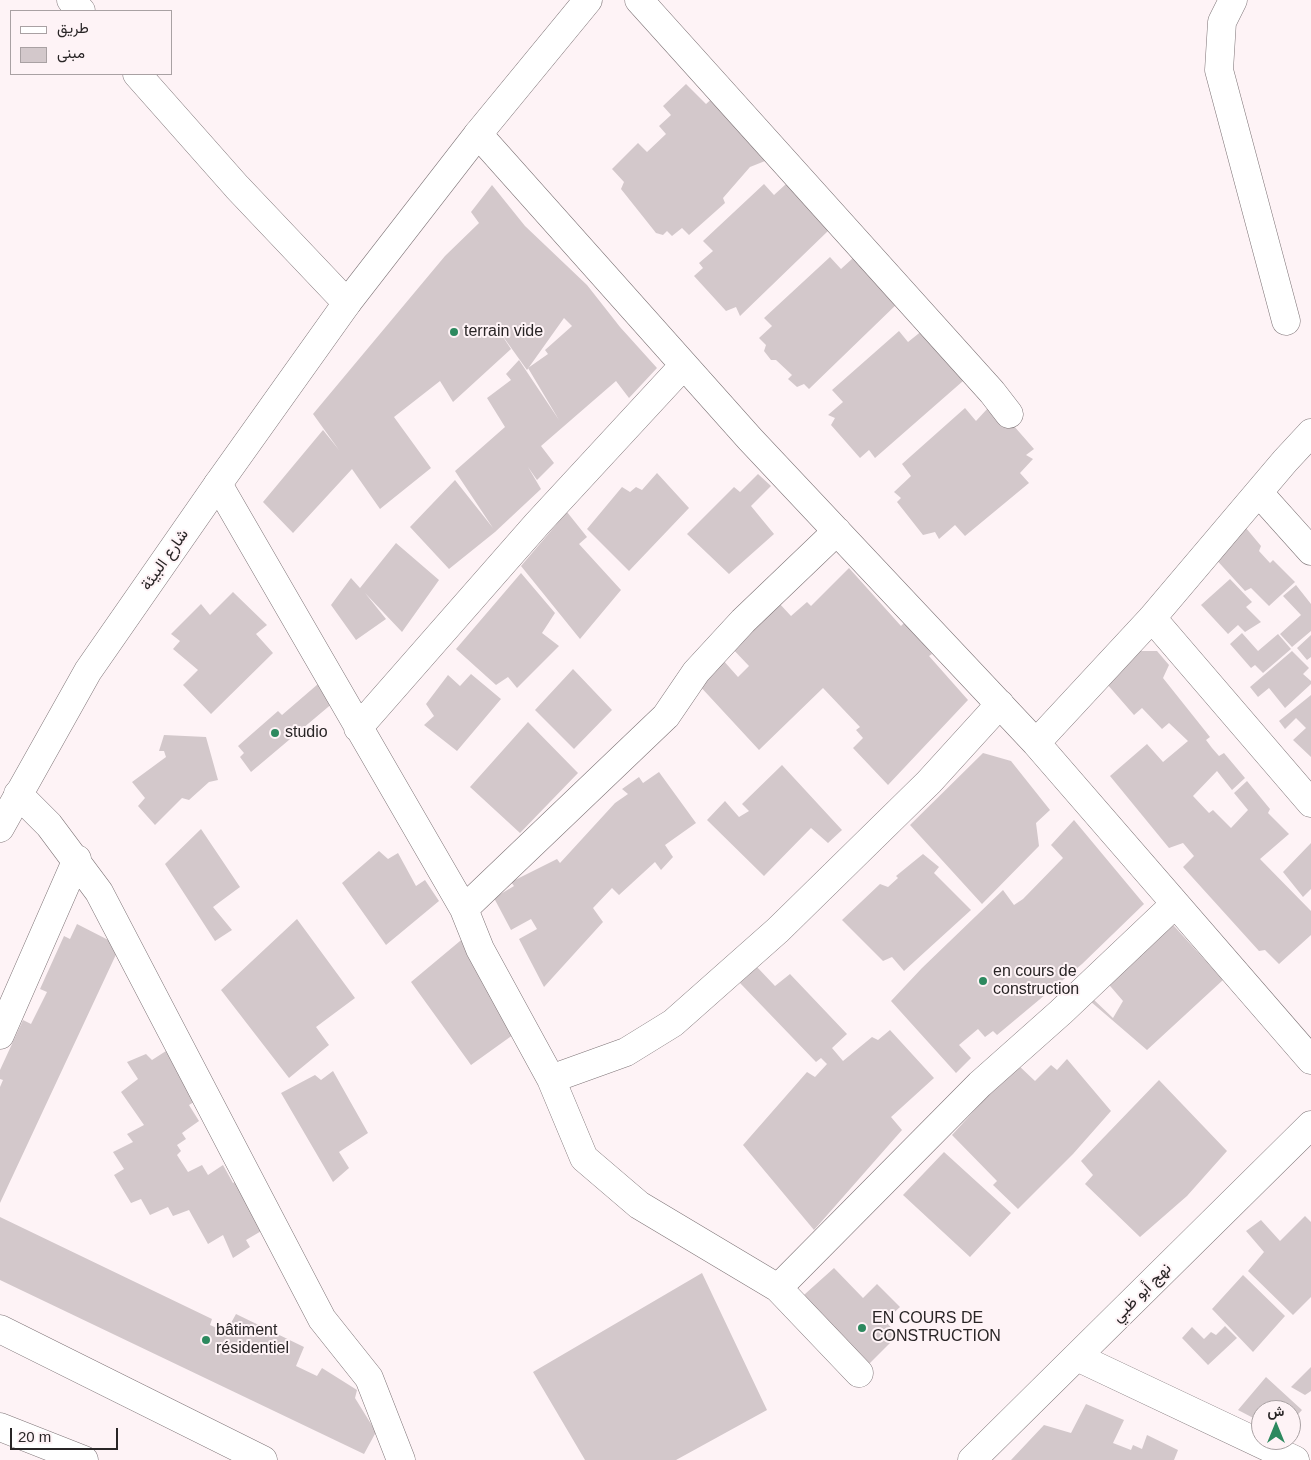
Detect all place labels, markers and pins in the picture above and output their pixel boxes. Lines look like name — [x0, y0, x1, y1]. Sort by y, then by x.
place label: terrain vide — [464, 322, 543, 342]
marker: terrain vide — [448, 326, 460, 338]
place label: studio — [285, 723, 328, 743]
marker: studio — [269, 727, 281, 739]
place label: en cours de construction — [993, 962, 1079, 1000]
marker: en cours de construction — [977, 975, 989, 987]
place label: EN COURS DE CONSTRUCTION — [872, 1309, 1001, 1347]
place label: bâtiment résidentiel — [216, 1321, 289, 1359]
marker: EN COURS DE CONSTRUCTION — [856, 1322, 868, 1334]
marker: bâtiment résidentiel — [200, 1334, 212, 1346]

